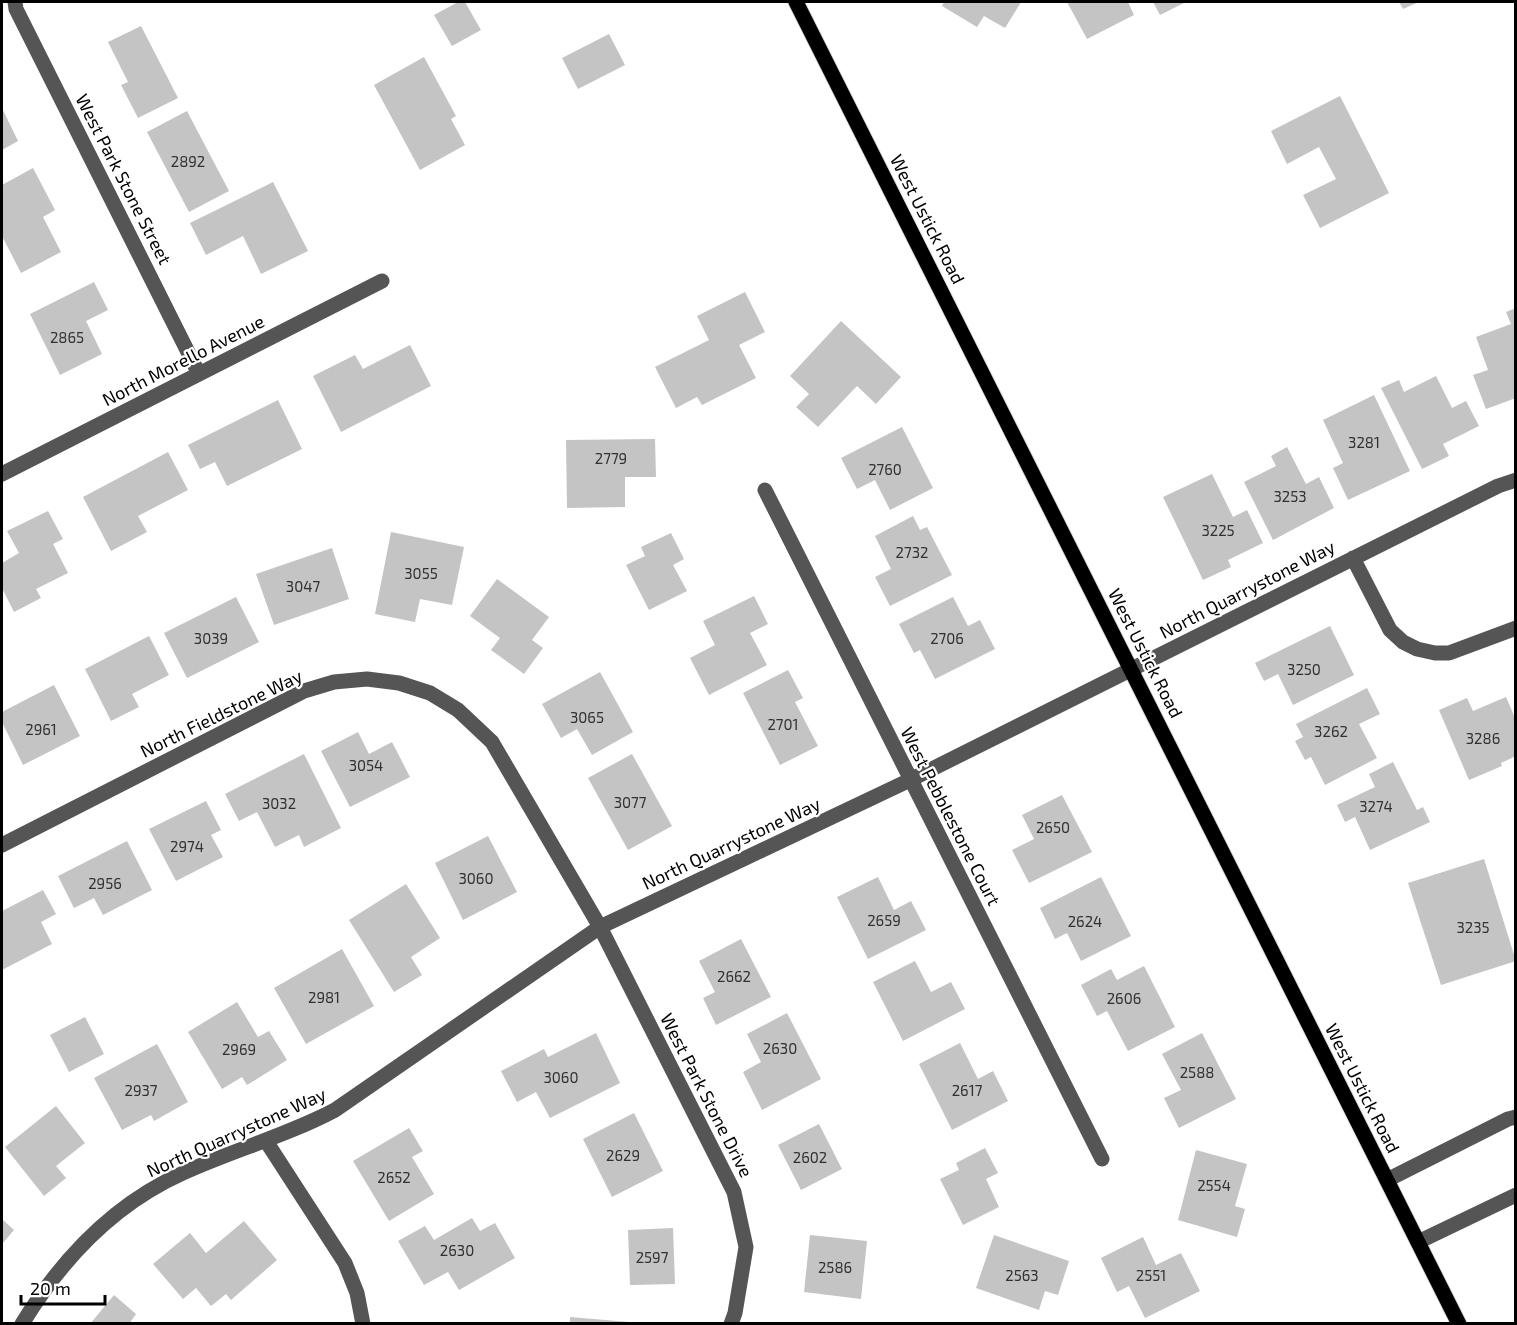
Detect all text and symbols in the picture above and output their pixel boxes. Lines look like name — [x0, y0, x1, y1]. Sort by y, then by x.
street label: West Park Stone Street — [71, 90, 177, 268]
street label: West Ustick Road — [886, 151, 970, 287]
house number: 2892 — [171, 152, 205, 170]
street label: North Morello Avenue — [98, 310, 268, 410]
house number: 2865 — [50, 328, 84, 346]
house number: 3281 — [1348, 433, 1380, 451]
house number: 2779 — [595, 449, 627, 467]
house number: 2760 — [868, 460, 902, 478]
house number: 3253 — [1273, 487, 1307, 505]
house number: 3225 — [1201, 521, 1235, 539]
street label: North Quarrystone Way — [1156, 535, 1339, 643]
house number: 2732 — [896, 543, 928, 561]
house number: 3055 — [404, 564, 438, 582]
house number: 3047 — [286, 577, 320, 595]
street label: West Ustick Road — [1104, 585, 1188, 721]
house number: 3039 — [194, 629, 228, 647]
house number: 2706 — [930, 629, 964, 647]
house number: 3250 — [1287, 660, 1321, 678]
street label: North Fieldstone Way — [136, 664, 306, 762]
house number: 3065 — [570, 708, 604, 726]
house number: 2701 — [767, 715, 799, 733]
house number: 2961 — [25, 720, 57, 738]
house number: 3262 — [1314, 722, 1348, 740]
street label: West Pebblestone Court — [896, 723, 1006, 909]
house number: 3286 — [1466, 729, 1500, 747]
house number: 3054 — [349, 756, 383, 774]
street label: North Quarrystone Way — [638, 792, 824, 894]
house number: 3077 — [614, 793, 647, 811]
house number: 3032 — [262, 794, 296, 812]
house number: 3274 — [1359, 797, 1393, 815]
house number: 2650 — [1036, 818, 1070, 836]
house number: 2974 — [170, 837, 204, 855]
house number: 3060 — [458, 869, 494, 887]
house number: 2956 — [88, 874, 122, 892]
house number: 2659 — [867, 911, 901, 929]
house number: 2624 — [1068, 912, 1102, 930]
house number: 3235 — [1456, 918, 1490, 936]
house number: 2662 — [717, 967, 751, 985]
house number: 2981 — [308, 988, 340, 1006]
house number: 2606 — [1107, 989, 1141, 1007]
street label: West Park Stone Drive — [656, 1009, 758, 1181]
street label: West Ustick Road — [1321, 1020, 1405, 1156]
house number: 2630 — [763, 1039, 797, 1057]
house number: 2969 — [222, 1040, 256, 1058]
house number: 2588 — [1180, 1063, 1214, 1081]
house number: 3060 — [543, 1068, 579, 1086]
house number: 2937 — [124, 1081, 158, 1099]
house number: 2617 — [952, 1081, 983, 1099]
street label: North Quarrystone Way — [143, 1082, 330, 1182]
house number: 2629 — [606, 1146, 640, 1164]
house number: 2602 — [793, 1148, 827, 1166]
house number: 2652 — [377, 1168, 411, 1186]
house number: 2554 — [1197, 1176, 1231, 1194]
house number: 2630 — [440, 1241, 474, 1259]
house number: 2597 — [636, 1248, 669, 1266]
house number: 2586 — [818, 1258, 852, 1276]
house number: 2563 — [1005, 1266, 1039, 1284]
house number: 2551 — [1136, 1266, 1166, 1284]
scale bar — [21, 1268, 105, 1306]
text: 20 m — [30, 1277, 71, 1299]

